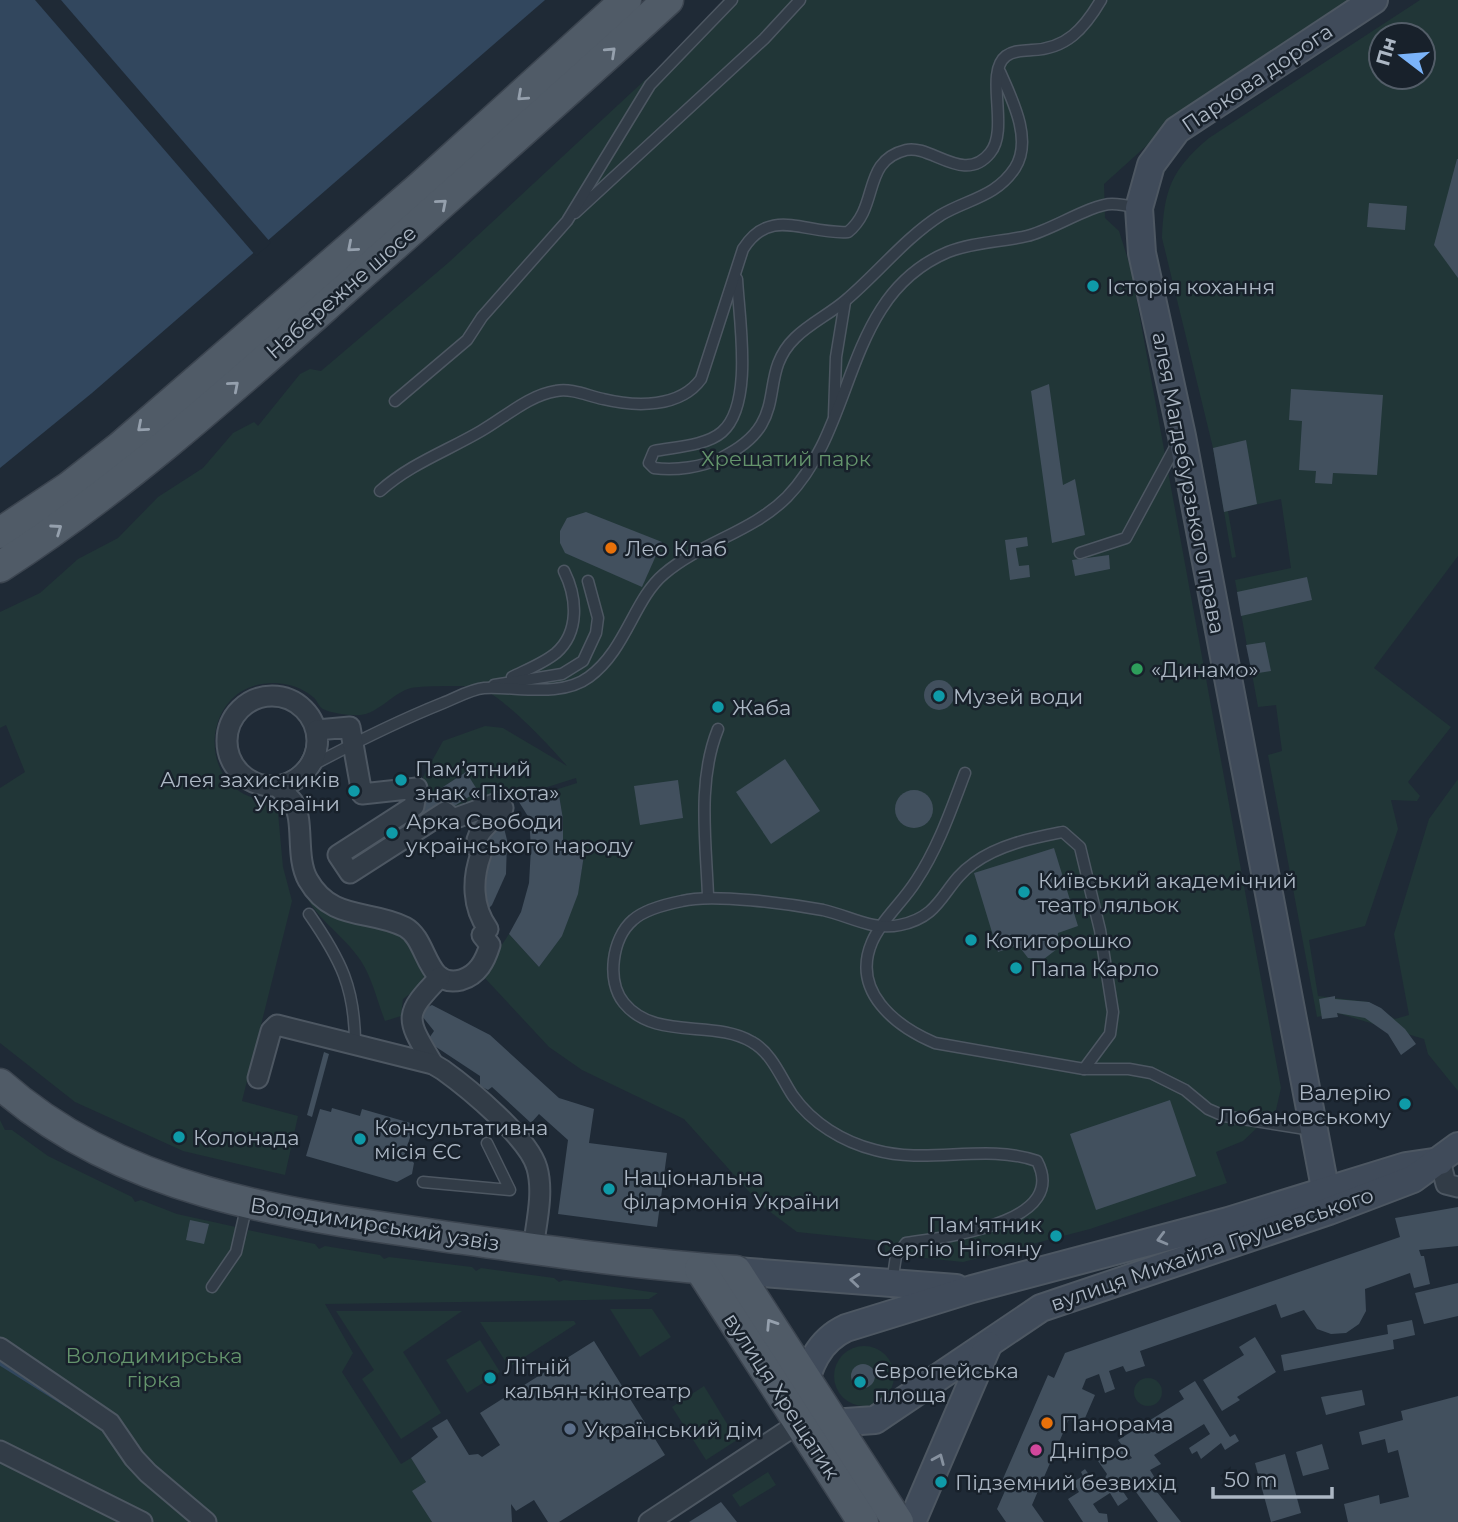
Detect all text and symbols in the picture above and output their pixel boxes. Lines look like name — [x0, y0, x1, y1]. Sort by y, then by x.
street label: Паркова дорога — [1177, 18, 1337, 138]
north arrow — [1367, 21, 1437, 91]
text: Пн — [1371, 35, 1401, 68]
one-way arrow — [603, 48, 616, 60]
one-way arrow — [517, 88, 530, 100]
one-way arrow — [434, 200, 447, 212]
street label: Набережне шосе — [261, 220, 421, 364]
one-way arrow — [347, 239, 360, 251]
place label: Історія кохання — [1107, 274, 1275, 299]
marker: Історія кохання — [1085, 278, 1101, 294]
street label: алея Магдебурзького права — [1147, 330, 1231, 636]
one-way arrow — [225, 382, 238, 394]
one-way arrow — [138, 419, 151, 431]
park label: Хрещатий парк — [701, 446, 871, 471]
one-way arrow — [49, 525, 62, 537]
place label: Лео Клаб — [625, 536, 727, 561]
marker: Лео Клаб — [603, 540, 619, 556]
place label: «Динамо» — [1151, 657, 1259, 682]
marker: «Динамо» — [1129, 661, 1145, 677]
place label: Музей води — [953, 684, 1083, 709]
marker: Музей води — [931, 688, 947, 704]
place label: Жаба — [732, 695, 791, 720]
marker: Жаба — [710, 699, 726, 715]
place label: Памʼятний знак «Піхота» — [415, 756, 559, 805]
place label: Алея захисників України — [160, 767, 340, 816]
marker: Памʼятний знак «Піхота» — [393, 772, 409, 788]
marker: Алея захисників України — [346, 783, 362, 799]
place label: Арка Свободи українського народу — [405, 809, 633, 858]
marker: Арка Свободи українського народу — [384, 825, 400, 841]
place label: Київський академічний театр ляльок — [1038, 868, 1297, 917]
marker: Київський академічний театр ляльок — [1016, 884, 1032, 900]
place label: Котигорошко — [985, 928, 1132, 953]
marker: Котигорошко — [963, 932, 979, 948]
place label: Папа Карло — [1030, 956, 1159, 981]
marker: Папа Карло — [1008, 960, 1024, 976]
place label: Валерію Лобановському — [1218, 1080, 1391, 1129]
marker: Валерію Лобановському — [1397, 1096, 1413, 1112]
place label: Консультативна місія ЄС — [374, 1115, 548, 1164]
place label: Колонада — [193, 1125, 299, 1150]
marker: Колонада — [171, 1129, 187, 1145]
marker: Консультативна місія ЄС — [352, 1131, 368, 1147]
place label: Національна філармонія України — [623, 1165, 840, 1214]
marker: Національна філармонія України — [601, 1181, 617, 1197]
street label: вулиця Михайла Грушевського — [1047, 1182, 1377, 1316]
street label: Володимирський узвіз — [249, 1192, 501, 1256]
place label: Пам'ятник Сергію Нігояну — [877, 1212, 1042, 1261]
marker: Пам'ятник Сергію Нігояну — [1048, 1228, 1064, 1244]
one-way arrow — [1156, 1231, 1168, 1245]
one-way arrow — [849, 1273, 860, 1288]
street label: вулиця Хрещатик — [719, 1308, 845, 1484]
one-way arrow — [767, 1319, 780, 1332]
park label: Володимирська гірка — [65, 1343, 243, 1392]
place label: Літній кальян-кінотеатр — [504, 1354, 691, 1403]
place label: Європейська площа — [874, 1358, 1019, 1407]
marker: Літній кальян-кінотеатр — [482, 1370, 498, 1386]
marker: Європейська площа — [852, 1374, 868, 1390]
place label: Панорама — [1061, 1411, 1174, 1436]
marker: Панорама — [1039, 1415, 1055, 1431]
place label: Український дім — [584, 1417, 762, 1442]
marker: Український дім — [562, 1421, 578, 1437]
place label: Дніпро — [1050, 1438, 1129, 1463]
marker: Дніпро — [1028, 1442, 1044, 1458]
one-way arrow — [930, 1454, 944, 1466]
scale bar — [1213, 1456, 1332, 1500]
text: 50 m — [1224, 1467, 1278, 1492]
place label: Підземний безвихід — [955, 1470, 1177, 1495]
marker: Підземний безвихід — [933, 1474, 949, 1490]

